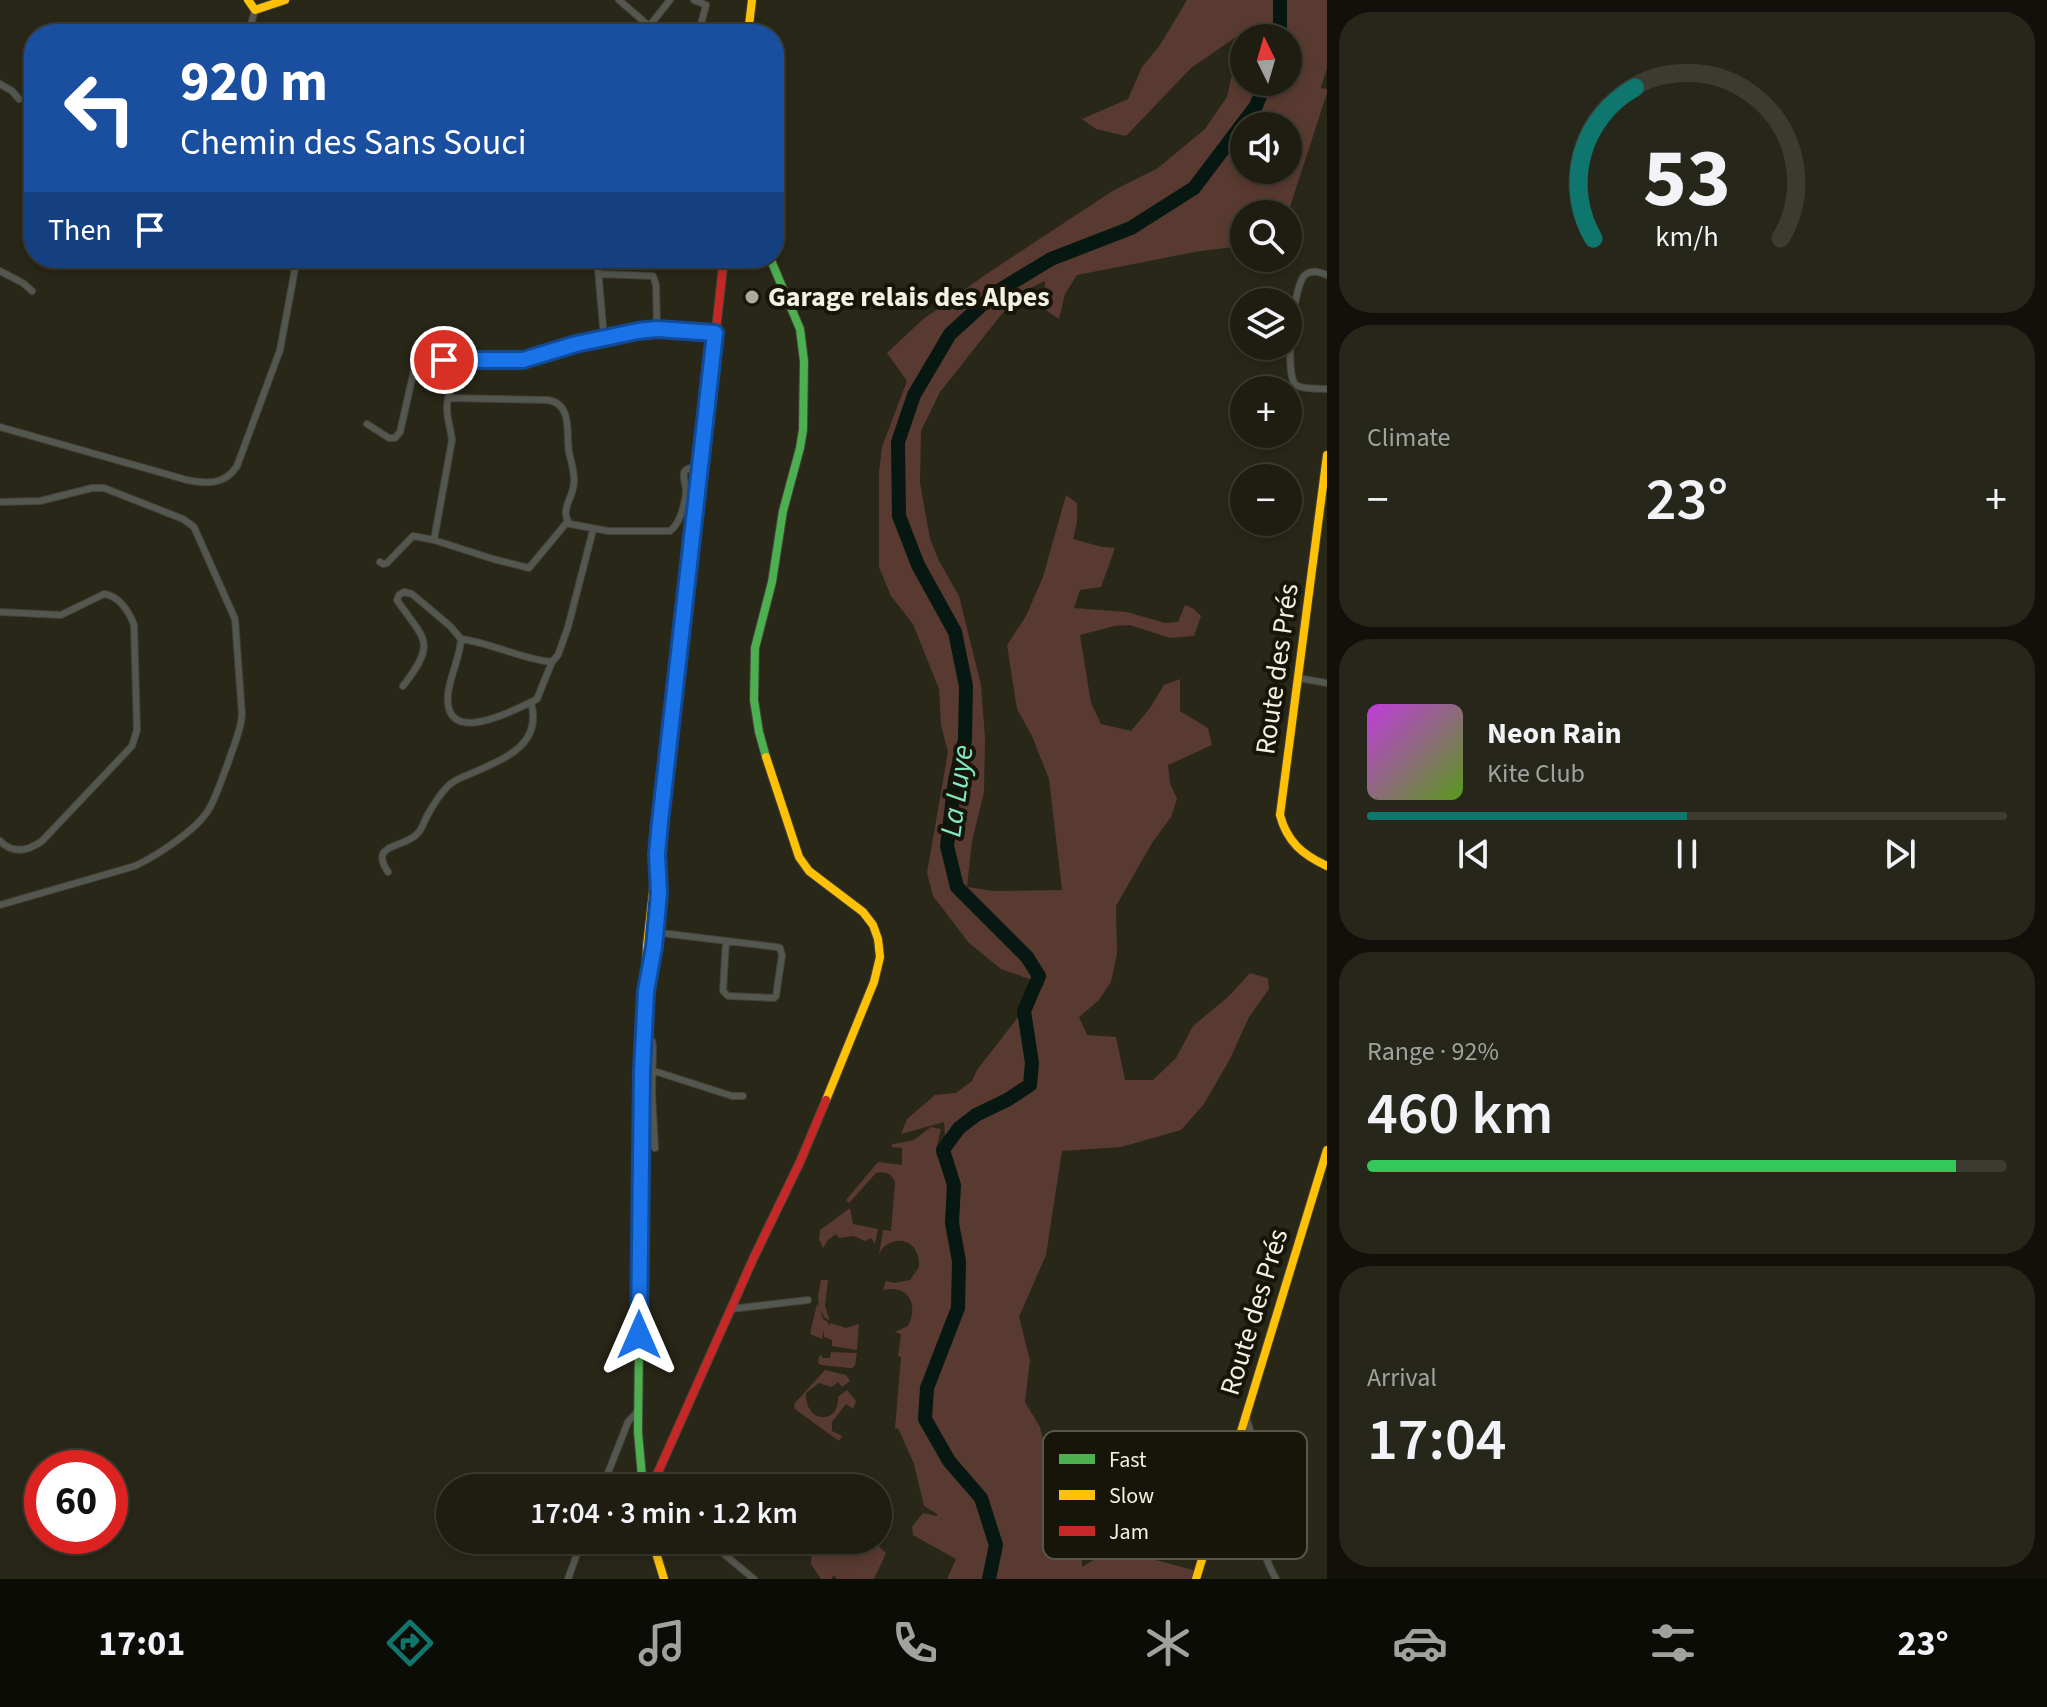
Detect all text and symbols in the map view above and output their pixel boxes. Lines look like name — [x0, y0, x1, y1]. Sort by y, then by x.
north arrow — [1230, 24, 1302, 96]
map controls — [1230, 24, 1302, 536]
text: 920 m — [180, 43, 328, 122]
icon: left — [48, 56, 152, 160]
button: sound — [1230, 112, 1302, 184]
text: Chemin des Sans Souci — [180, 117, 527, 168]
text: 53 — [1643, 119, 1731, 237]
button: search — [1230, 200, 1302, 272]
icon: arrive — [128, 208, 172, 252]
text: Then — [48, 209, 112, 252]
text: km/h — [1655, 217, 1719, 257]
place label: Garage relais des Alpes — [768, 277, 1050, 317]
marker: Garage relais des Alpes — [743, 288, 761, 306]
button: layers — [1230, 288, 1302, 360]
pin — [410, 326, 478, 394]
icon: arrive — [422, 338, 466, 382]
button: + — [1230, 376, 1302, 448]
text: Climate — [1367, 419, 1451, 456]
text: 23° — [1646, 458, 1728, 543]
button: − — [1230, 464, 1302, 536]
text: − — [1367, 469, 1389, 532]
text: + — [1985, 469, 2007, 532]
street label: Route des Prés — [1245, 581, 1309, 757]
text: Neon Rain — [1487, 712, 1622, 755]
water label: La Luye — [929, 742, 985, 840]
text: Kite Club — [1487, 755, 1585, 792]
icon: previous — [1452, 832, 1496, 876]
icon: pause — [1665, 832, 1709, 876]
icon: next — [1878, 832, 1922, 876]
text: Range · 92% — [1367, 1033, 1499, 1070]
text: 460 km — [1367, 1072, 1553, 1157]
street label: Route des Prés — [1210, 1224, 1298, 1400]
position arrow — [597, 1293, 681, 1377]
text: Arrival — [1367, 1359, 1437, 1396]
text: 17:04 — [1367, 1398, 1507, 1483]
legend — [1043, 1431, 1307, 1559]
text: Fast — [1109, 1444, 1147, 1476]
speed limit sign: 60 — [24, 1450, 128, 1554]
text: Slow — [1109, 1480, 1154, 1512]
text: 17:04 · 3 min · 1.2 km — [530, 1492, 798, 1535]
text: Jam — [1109, 1516, 1149, 1548]
icon: directions — [382, 1615, 438, 1671]
icon: music — [634, 1615, 690, 1671]
icon: phone — [887, 1615, 943, 1671]
icon: climate — [1140, 1615, 1196, 1671]
icon: car — [1392, 1615, 1448, 1671]
icon: filters — [1645, 1615, 1701, 1671]
text: 17:01 — [98, 1618, 185, 1669]
text: 23° — [1898, 1618, 1949, 1669]

